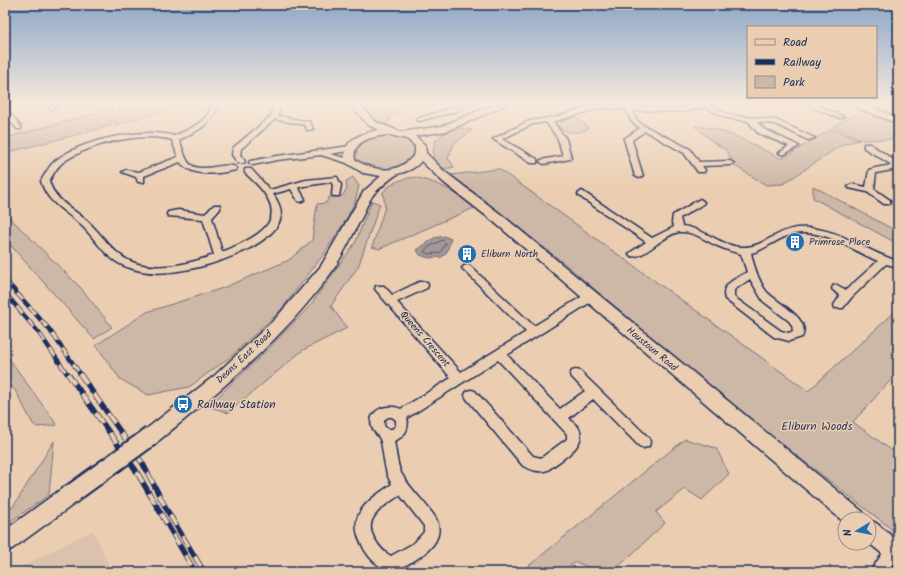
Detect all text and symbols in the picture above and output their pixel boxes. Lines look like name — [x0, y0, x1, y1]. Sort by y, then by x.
legend — [747, 26, 877, 98]
text: Road — [783, 33, 808, 52]
text: Railway — [783, 53, 821, 72]
text: Park — [783, 73, 805, 92]
building icon: Primrose Place — [784, 231, 806, 253]
place label: Primrose Place — [809, 234, 871, 250]
building icon: Eliburn North — [456, 243, 478, 265]
place label: Eliburn North — [481, 246, 538, 262]
street label: Queens Crescent — [396, 307, 454, 371]
street label: Houstoun Road — [623, 323, 682, 376]
street label: Deans East Road — [212, 326, 277, 387]
bus stop icon: Railway Station — [172, 393, 194, 415]
place label: Railway Station — [197, 395, 276, 414]
park label: Eliburn Woods — [781, 417, 853, 436]
north arrow — [837, 511, 877, 551]
text: N — [839, 528, 858, 538]

